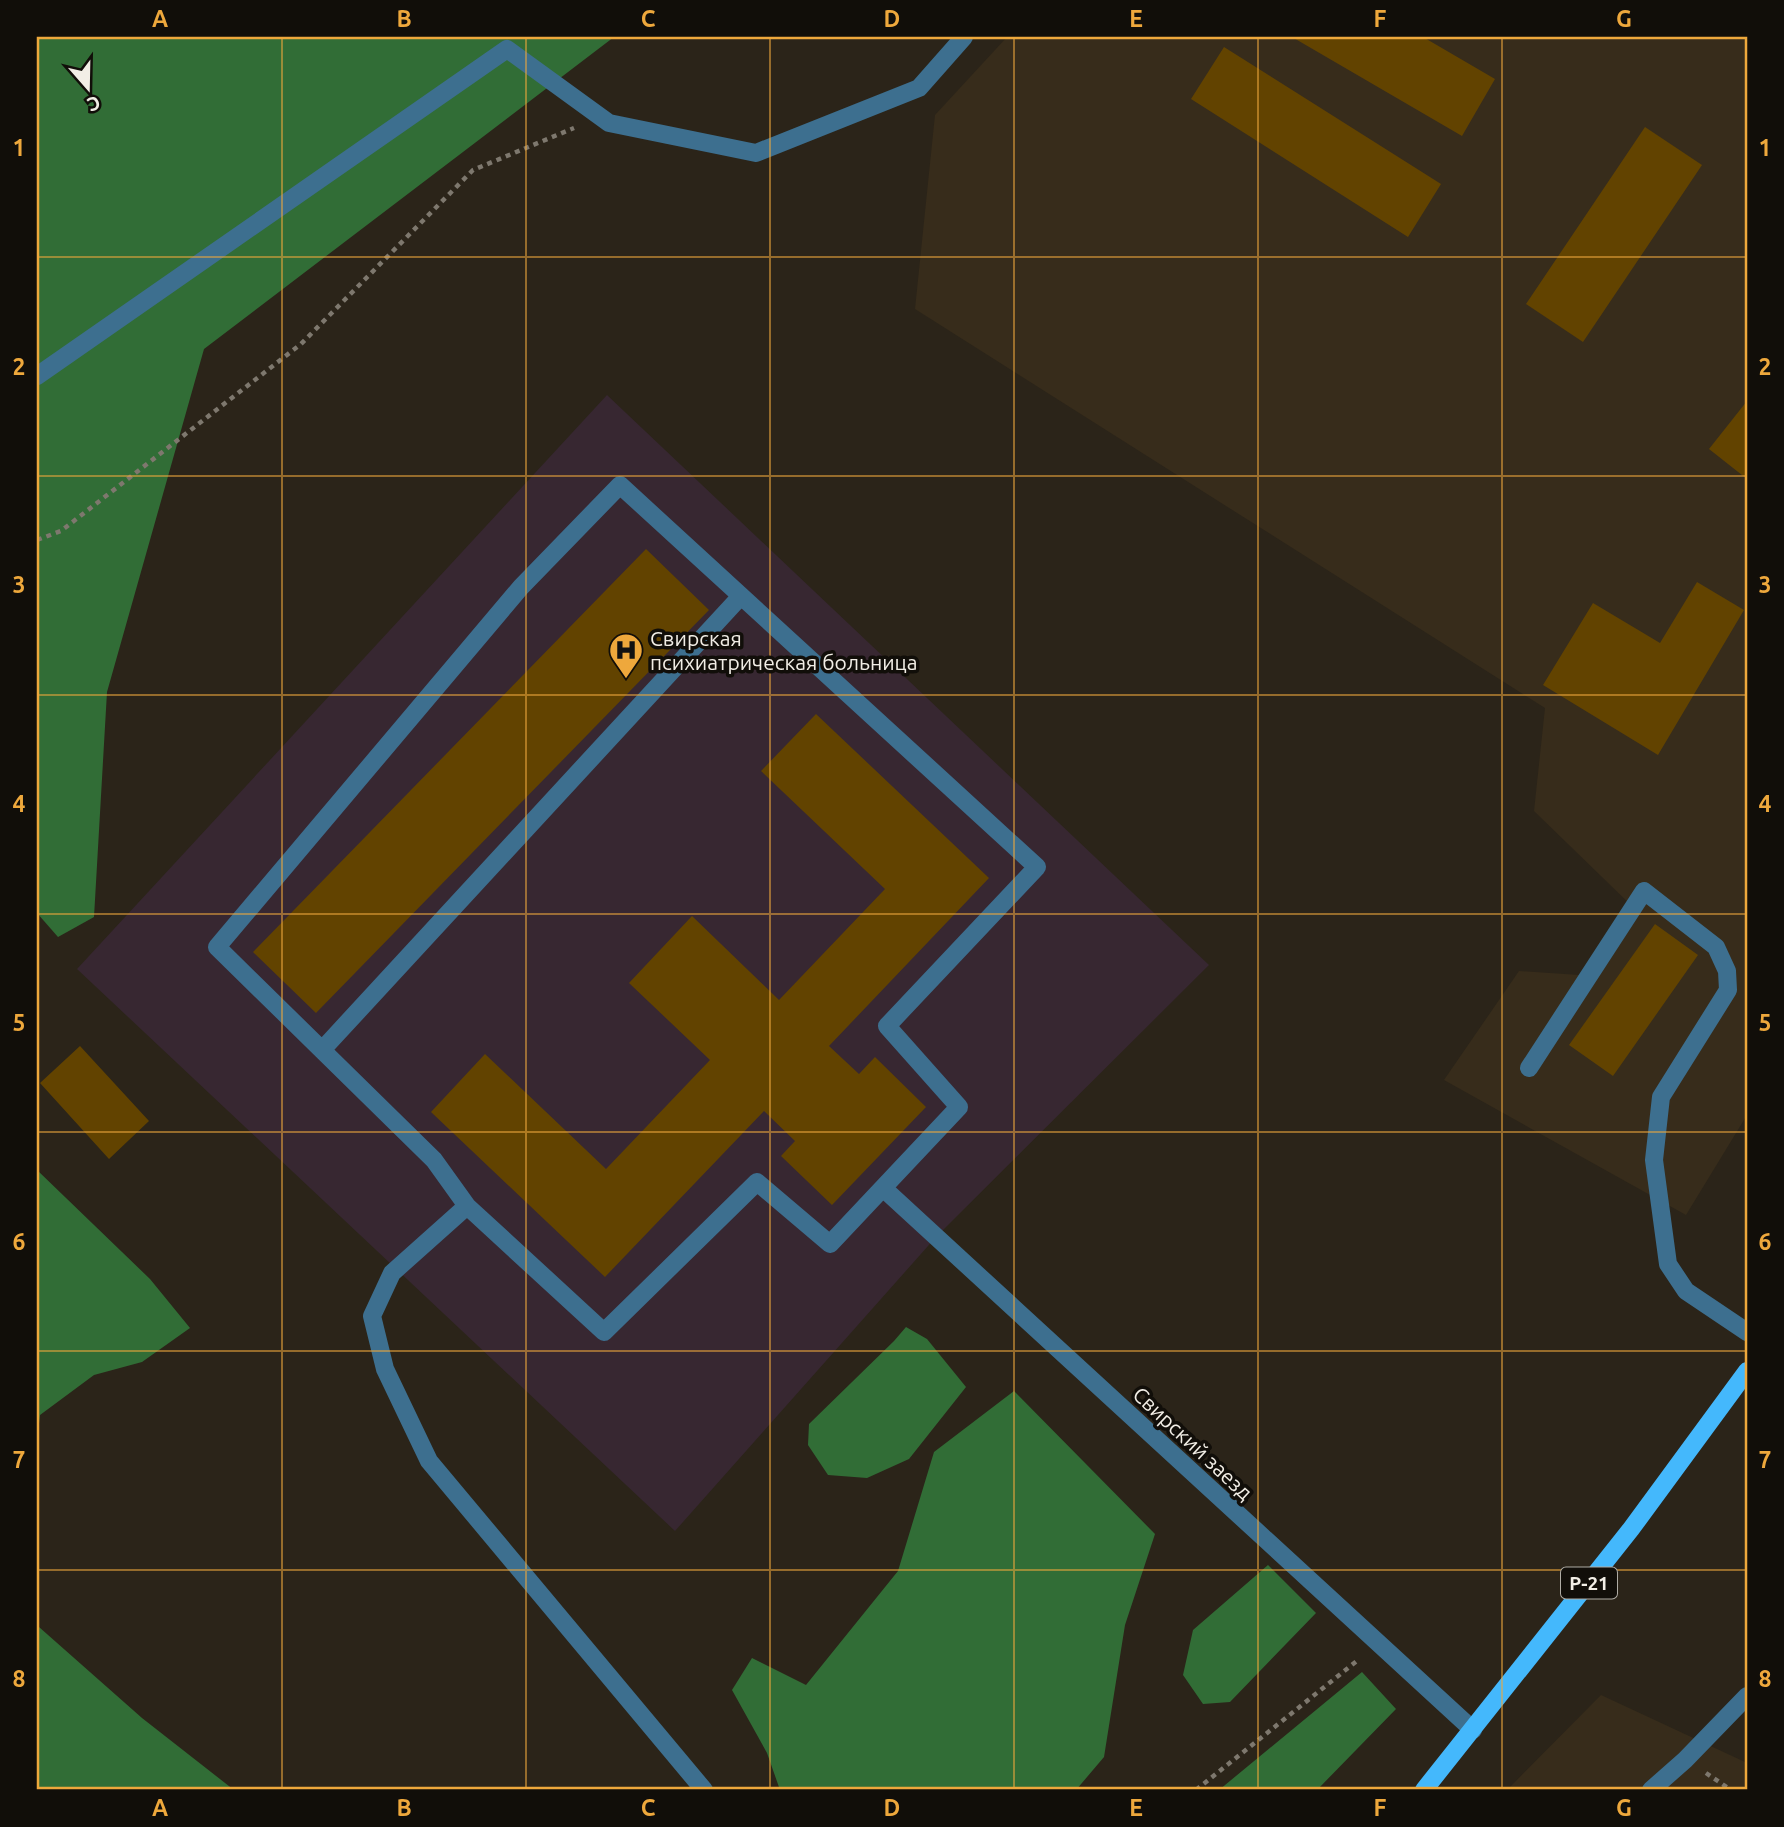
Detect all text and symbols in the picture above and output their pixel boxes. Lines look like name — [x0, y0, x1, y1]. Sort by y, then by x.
text: A — [152, 6, 168, 31]
text: B — [396, 6, 412, 31]
text: C — [641, 6, 656, 31]
text: D — [884, 6, 900, 31]
text: E — [1129, 6, 1143, 31]
text: F — [1374, 6, 1387, 31]
text: G — [1616, 6, 1632, 31]
north arrow — [52, 52, 122, 122]
text: С — [84, 92, 103, 116]
text: 1 — [13, 135, 25, 160]
text: 1 — [1759, 135, 1771, 160]
text: 2 — [13, 354, 25, 379]
text: 2 — [1759, 354, 1771, 379]
text: 3 — [13, 572, 25, 597]
text: 3 — [1759, 572, 1771, 597]
place label: Свирская психиатрическая больница — [650, 626, 918, 674]
hospital icon: Свирская психиатрическая больница — [607, 631, 645, 680]
text: 4 — [13, 791, 26, 816]
text: 4 — [1759, 791, 1772, 816]
text: 5 — [13, 1010, 25, 1035]
text: 5 — [1759, 1010, 1771, 1035]
text: 6 — [13, 1229, 26, 1254]
text: 6 — [1759, 1229, 1772, 1254]
street label: Свирский заезд — [1128, 1382, 1258, 1504]
text: 7 — [13, 1447, 25, 1472]
text: 7 — [1759, 1447, 1771, 1472]
road number: Р-21 — [1561, 1568, 1617, 1598]
text: 8 — [13, 1666, 25, 1691]
text: 8 — [1759, 1666, 1771, 1691]
text: A — [152, 1795, 168, 1820]
text: B — [396, 1795, 412, 1820]
text: C — [641, 1795, 656, 1820]
text: D — [884, 1795, 900, 1820]
text: E — [1129, 1795, 1143, 1820]
text: F — [1374, 1795, 1387, 1820]
text: G — [1616, 1795, 1632, 1820]

